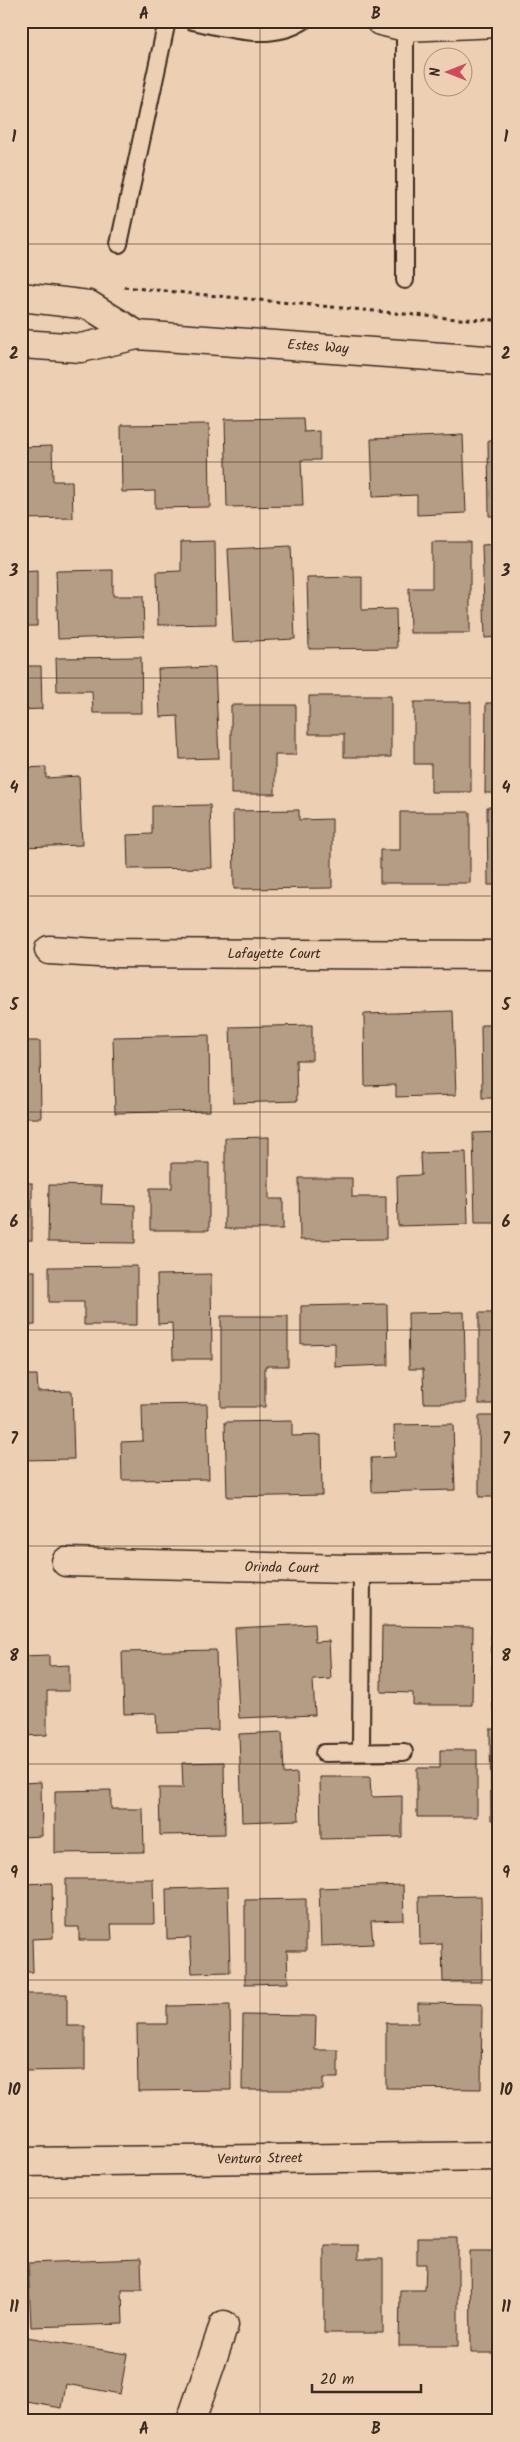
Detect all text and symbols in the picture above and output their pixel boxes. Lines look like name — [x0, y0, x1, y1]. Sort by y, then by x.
text: A — [139, 2, 149, 27]
text: B — [371, 2, 381, 27]
north arrow — [422, 48, 472, 98]
text: N — [425, 67, 447, 76]
text: 1 — [12, 125, 17, 150]
text: 1 — [504, 125, 509, 150]
street label: Estes Way — [287, 334, 350, 360]
text: 2 — [9, 342, 19, 367]
text: 2 — [501, 342, 511, 367]
text: 3 — [9, 559, 19, 584]
text: 3 — [501, 559, 511, 584]
text: 4 — [10, 776, 19, 801]
text: 4 — [502, 776, 511, 801]
street label: Lafayette Court — [227, 943, 321, 965]
text: 5 — [9, 993, 20, 1018]
text: 5 — [501, 993, 512, 1018]
text: 6 — [10, 1210, 19, 1235]
text: 6 — [502, 1210, 511, 1235]
text: 7 — [10, 1427, 18, 1452]
text: 7 — [502, 1427, 510, 1452]
street label: Orinda Court — [244, 1556, 320, 1580]
text: 8 — [9, 1644, 19, 1669]
text: 8 — [501, 1644, 511, 1669]
text: 9 — [10, 1861, 18, 1886]
text: 9 — [502, 1861, 510, 1886]
text: 10 — [7, 2078, 21, 2103]
text: 10 — [499, 2078, 513, 2103]
street label: Ventura Street — [217, 2147, 304, 2171]
text: 11 — [9, 2295, 19, 2320]
text: 11 — [501, 2295, 511, 2320]
scale bar — [312, 2362, 421, 2394]
text: 20 m — [320, 2368, 354, 2392]
text: A — [139, 2417, 149, 2442]
text: B — [371, 2417, 381, 2442]

